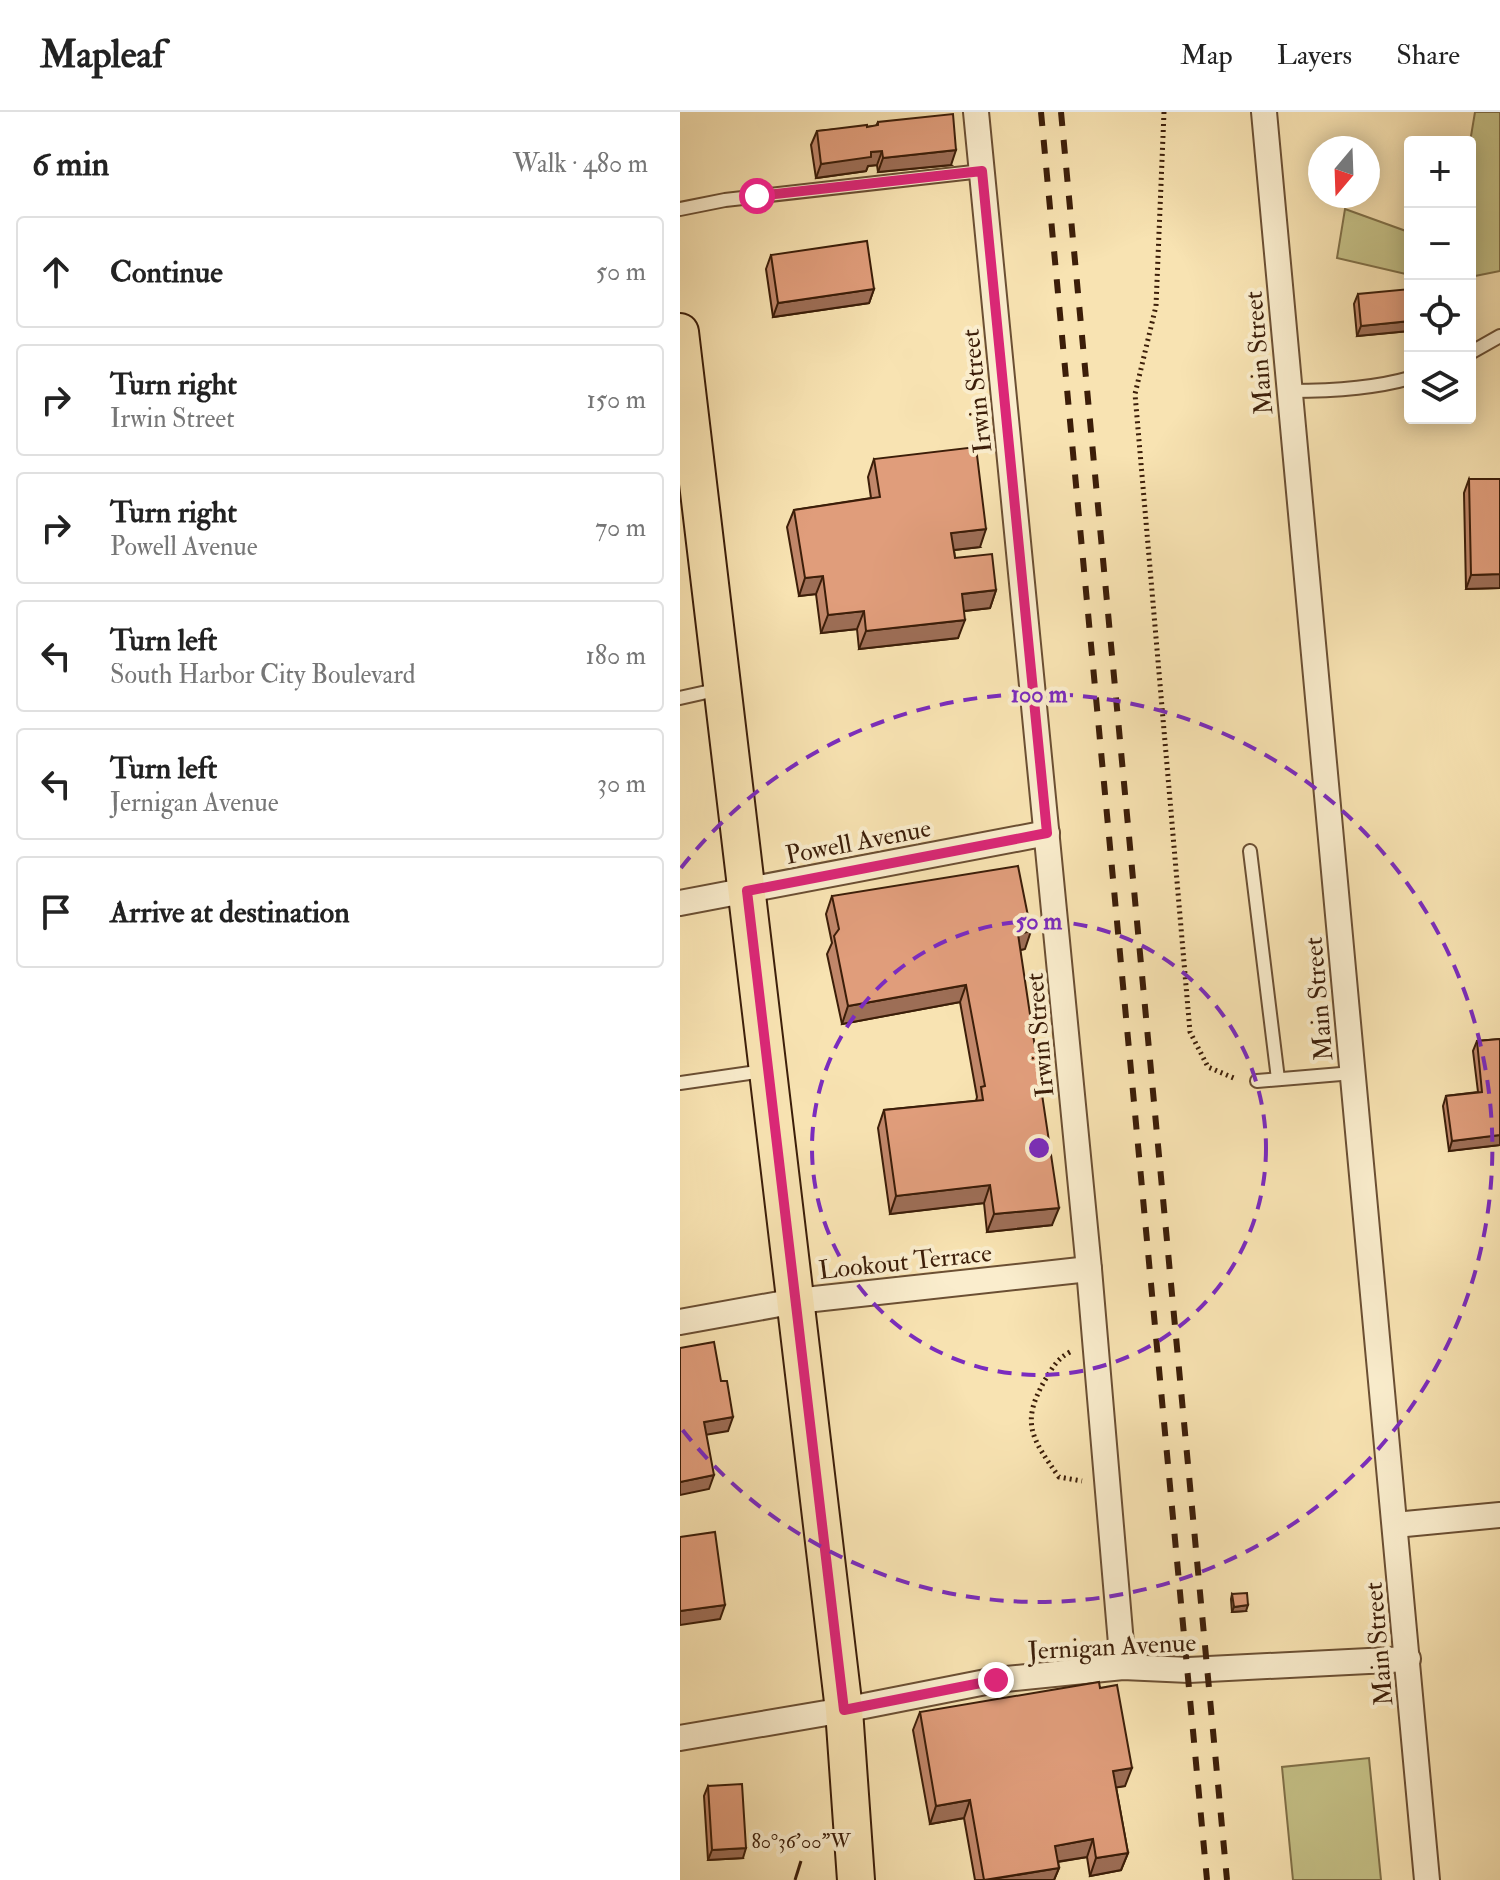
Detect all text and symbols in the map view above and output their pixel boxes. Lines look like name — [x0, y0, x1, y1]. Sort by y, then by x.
text: Mapleaf — [40, 31, 165, 79]
text: Map — [1180, 38, 1233, 73]
text: Layers — [1277, 38, 1352, 73]
text: Share — [1396, 38, 1460, 73]
north arrow — [1308, 136, 1380, 208]
map controls — [1404, 136, 1476, 424]
button: + — [1404, 136, 1476, 208]
text: 6 min — [32, 143, 109, 186]
text: Walk · 480 m — [513, 148, 648, 180]
route start — [739, 178, 775, 214]
button: − — [1404, 208, 1476, 280]
icon: ahead — [34, 250, 78, 294]
text: Continue — [110, 254, 223, 291]
text: 50 m — [596, 256, 646, 288]
button: locate — [1404, 280, 1476, 352]
street label: Main Street — [1238, 290, 1280, 416]
street label: Irwin Street — [955, 327, 999, 455]
button: layers — [1404, 352, 1476, 424]
text: Turn right — [110, 366, 237, 403]
icon: right — [34, 378, 78, 422]
text: 150 m — [587, 384, 646, 416]
text: Irwin Street — [110, 403, 235, 435]
text: Turn right — [110, 494, 237, 531]
icon: right — [34, 506, 78, 550]
text: 70 m — [595, 512, 646, 544]
text: Powell Avenue — [110, 531, 258, 563]
text: Turn left — [110, 622, 217, 659]
icon: left — [34, 634, 78, 678]
text: 180 m — [586, 640, 646, 672]
text: South Harbor City Boulevard — [110, 659, 415, 691]
text: 100 m — [1011, 679, 1068, 710]
text: Turn left — [110, 750, 217, 787]
icon: left — [34, 762, 78, 806]
text: 30 m — [597, 768, 646, 800]
text: Jernigan Avenue — [110, 787, 279, 819]
street label: Powell Avenue — [783, 812, 934, 872]
icon: arrive — [34, 890, 78, 934]
text: Arrive at destination — [110, 894, 350, 931]
text: 50 m — [1016, 906, 1063, 937]
street label: Main Street — [1298, 936, 1340, 1062]
street label: Irwin Street — [1019, 971, 1061, 1098]
centre of rings — [1025, 1134, 1053, 1162]
street label: Lookout Terrace — [817, 1237, 993, 1287]
street label: Main Street — [1358, 1581, 1400, 1707]
street label: Jernigan Avenue — [1026, 1627, 1197, 1667]
route end — [978, 1662, 1014, 1698]
text: 80°36'00"W — [751, 1829, 851, 1854]

